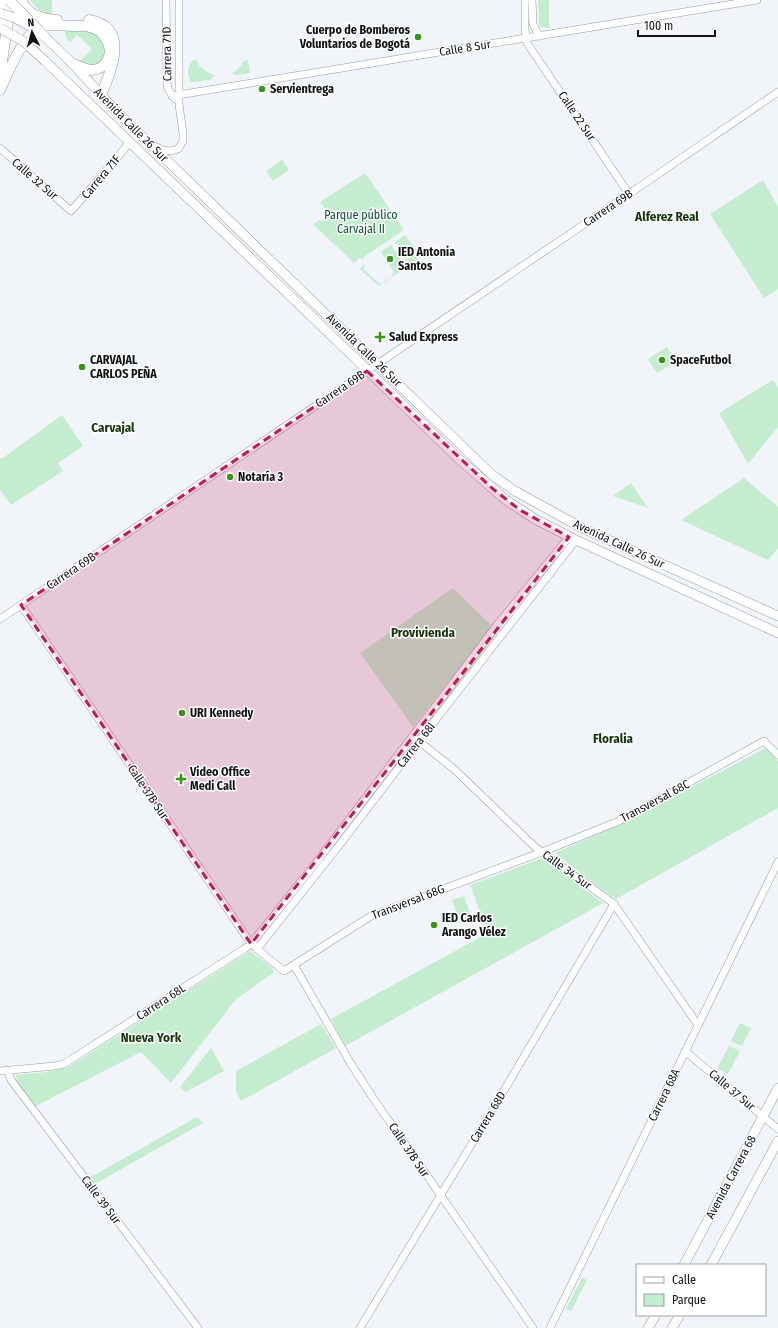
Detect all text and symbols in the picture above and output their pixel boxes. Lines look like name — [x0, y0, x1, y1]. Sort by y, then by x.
north arrow — [12, 12, 52, 52]
scale bar — [638, 12, 715, 38]
text: N — [27, 16, 35, 29]
text: 100 m — [644, 19, 673, 33]
place label: Cuerpo de Bomberos Voluntarios de Bogotá — [299, 23, 411, 51]
street label: Carrera 71D — [160, 27, 174, 81]
marker: Cuerpo de Bomberos Voluntarios de Bogotá — [413, 32, 423, 42]
street label: Calle 8 Sur — [438, 37, 493, 59]
place label: Servientrega — [270, 82, 334, 96]
marker: Servientrega — [257, 84, 267, 94]
street label: Avenida Calle 26 Sur — [91, 85, 172, 166]
street label: Calle 22 Sur — [555, 89, 599, 144]
street label: Carrera 71F — [79, 152, 124, 202]
street label: Calle 32 Sur — [9, 155, 62, 203]
street label: Carrera 69B — [581, 186, 636, 230]
park label: Parque público Carvajal II — [324, 208, 398, 236]
district label: Alferez Real — [634, 209, 699, 224]
place label: IED Antonia Santos — [398, 245, 455, 273]
marker: IED Antonia Santos — [385, 254, 395, 264]
street label: Avenida Calle 26 Sur — [323, 310, 405, 390]
place label: Salud Express — [389, 330, 459, 344]
marker: Salud Express — [374, 331, 386, 343]
place label: CARVAJAL CARLOS PEÑA — [90, 353, 157, 381]
place label: SpaceFutbol — [670, 353, 732, 367]
marker: SpaceFutbol — [657, 355, 667, 365]
marker: CARVAJAL CARLOS PEÑA — [77, 362, 87, 372]
street label: Carrera 69B — [313, 367, 368, 411]
district label: Carvajal — [91, 420, 135, 435]
place label: Notaría 3 — [238, 470, 284, 484]
marker: Notaría 3 — [225, 472, 235, 482]
street label: Avenida Calle 26 Sur — [571, 517, 668, 572]
street label: Carrera 69B — [44, 549, 99, 593]
district label: Provivienda — [391, 625, 456, 640]
place label: URI Kennedy — [190, 706, 254, 720]
marker: URI Kennedy — [177, 708, 187, 718]
street label: Carrera 68I — [394, 720, 438, 770]
district label: Floralia — [593, 731, 634, 746]
street label: Calle 37B Sur — [125, 762, 172, 823]
place label: Video Office Medi Call — [189, 765, 250, 793]
marker: Video Office Medi Call — [175, 773, 187, 785]
street label: Transversal 68C — [618, 777, 692, 825]
street label: Calle 34 Sur — [540, 848, 595, 893]
street label: Transversal 68G — [370, 882, 447, 922]
place label: IED Carlos Arango Vélez — [441, 911, 506, 939]
marker: IED Carlos Arango Vélez — [429, 920, 439, 930]
street label: Carrera 68L — [134, 981, 189, 1023]
district label: Nueva York — [121, 1030, 182, 1045]
street label: Carrera 68A — [645, 1066, 683, 1124]
street label: Calle 37 Sur — [706, 1067, 759, 1114]
street label: Carrera 68D — [467, 1089, 509, 1145]
street label: Calle 37B Sur — [386, 1120, 433, 1181]
street label: Avenida Carrera 68 — [703, 1133, 759, 1221]
street label: Calle 39 Sur — [78, 1173, 124, 1228]
legend — [636, 1264, 766, 1316]
text: Calle — [672, 1273, 696, 1287]
text: Parque — [672, 1293, 706, 1307]

